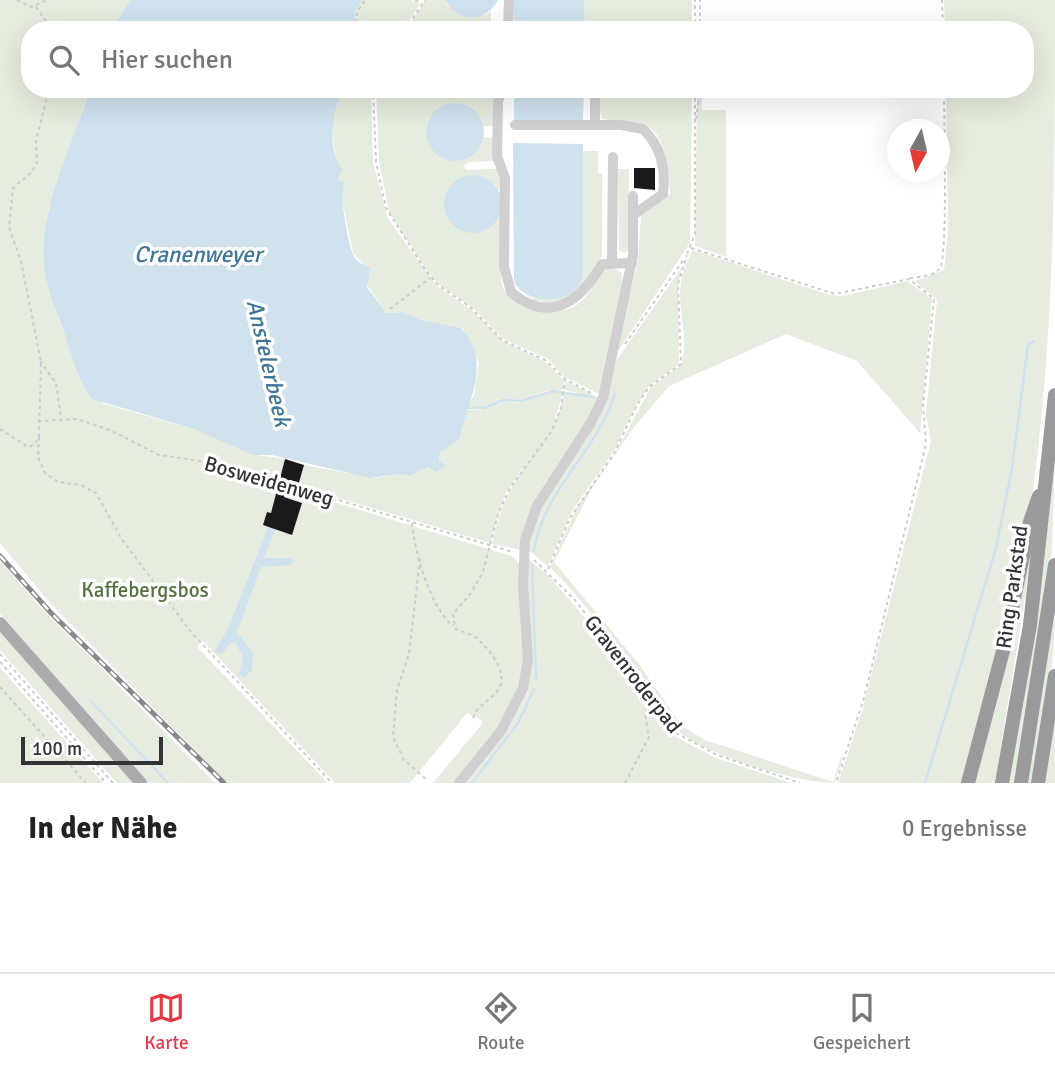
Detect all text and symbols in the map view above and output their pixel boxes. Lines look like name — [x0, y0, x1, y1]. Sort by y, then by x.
search box — [21, 21, 1034, 98]
icon: search — [45, 41, 83, 79]
text: Hier suchen — [101, 44, 233, 76]
north arrow — [887, 119, 950, 182]
water label: Cranenweyer — [134, 240, 266, 269]
water label: Anstelerbeek — [240, 297, 298, 432]
street label: Bosweidenweg — [201, 450, 337, 512]
street label: Ring Parkstad — [990, 524, 1034, 650]
park label: Kaffebergsbos — [81, 577, 209, 603]
street label: Gravenroderpad — [579, 610, 687, 738]
scale bar — [21, 734, 163, 766]
text: 100 m — [32, 737, 82, 761]
text: In der Nähe — [28, 810, 177, 847]
text: 0 Ergebnisse — [902, 814, 1027, 843]
tab: Karte — [144, 989, 189, 1055]
tab: Route — [477, 989, 525, 1055]
tab: Gespeichert — [813, 989, 911, 1055]

